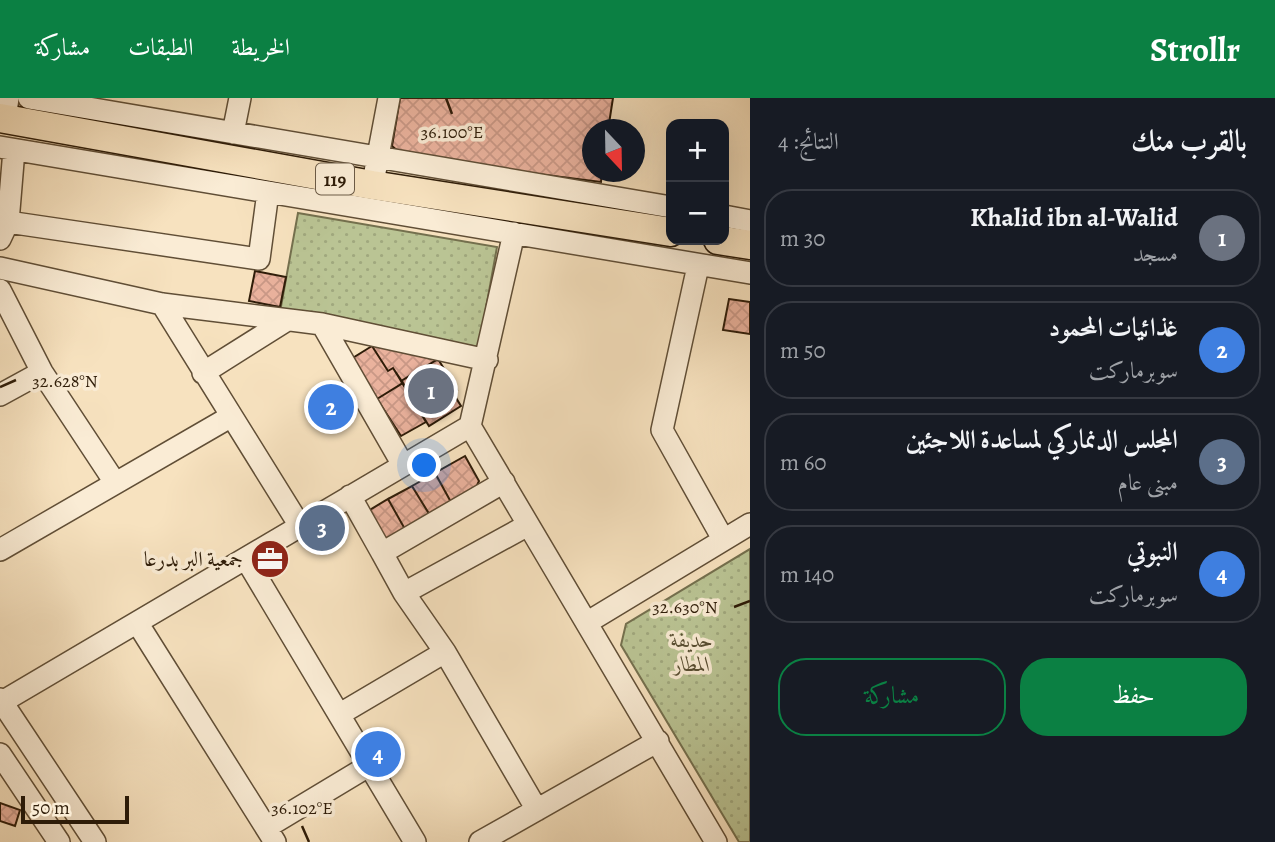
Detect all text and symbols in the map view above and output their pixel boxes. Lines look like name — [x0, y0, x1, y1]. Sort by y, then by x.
text: Strollr — [1150, 27, 1240, 72]
text: مشاركة — [35, 31, 90, 63]
text: الطبقات — [128, 31, 194, 63]
text: الخريطة — [232, 31, 290, 63]
north arrow — [582, 119, 645, 182]
map controls — [666, 119, 729, 245]
button: + — [666, 119, 729, 182]
text: 36.100°E — [421, 120, 483, 144]
text: بالقرب منك — [1131, 121, 1247, 161]
text: النتائج: 4 — [778, 126, 839, 157]
road number: 119 — [316, 164, 354, 194]
button: − — [666, 182, 729, 245]
text: Khalid ibn al-Walid — [970, 200, 1178, 235]
text: 30 m — [780, 223, 826, 254]
text: 1 — [1218, 223, 1226, 254]
text: مسجد — [1133, 238, 1178, 269]
text: غذائيات المحمود — [1048, 310, 1178, 345]
text: 50 m — [780, 335, 826, 366]
text: 2 — [1216, 335, 1228, 366]
text: سوبرماركت — [1089, 355, 1178, 386]
pin: 1 — [408, 365, 454, 417]
text: 32.628°N — [32, 369, 98, 393]
pin: 2 — [308, 381, 354, 433]
text: المجلس الدنماركي لمساعدة اللاجئين — [906, 422, 1178, 457]
text: 60 m — [780, 447, 827, 478]
text: 3 — [1217, 447, 1227, 478]
your location — [407, 448, 441, 482]
text: مبنى عام — [1118, 467, 1178, 498]
pin: 3 — [299, 502, 345, 554]
text: النبوتي — [1127, 534, 1178, 569]
office icon: جمعية البر بدرعا — [249, 538, 291, 580]
place label: جمعية البر بدرعا — [144, 545, 243, 573]
text: 140 m — [780, 559, 834, 590]
text: 4 — [1217, 559, 1227, 590]
text: سوبرماركت — [1089, 579, 1178, 610]
text: 32.630°N — [652, 595, 718, 619]
park label: حديفة المطار — [669, 626, 713, 678]
button: مشاركة — [778, 658, 1006, 736]
button: حفظ — [1020, 658, 1247, 736]
pin: 4 — [355, 728, 401, 780]
scale bar — [21, 793, 130, 825]
text: 50 m — [32, 795, 70, 821]
text: 36.102°E — [271, 796, 333, 820]

